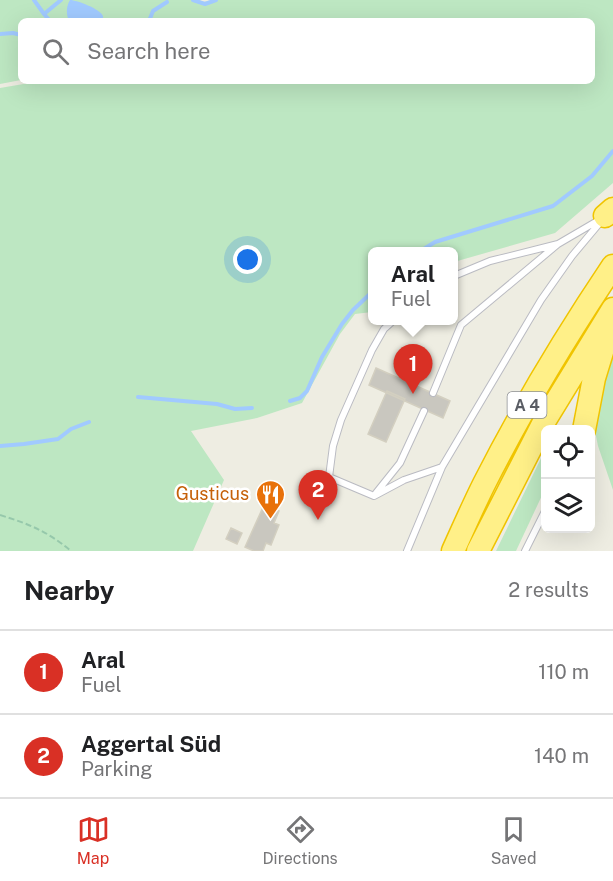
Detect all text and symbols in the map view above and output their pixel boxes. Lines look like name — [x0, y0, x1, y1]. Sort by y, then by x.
search box — [18, 18, 595, 84]
icon: search — [39, 35, 72, 68]
text: Search here — [87, 38, 211, 64]
your location — [233, 245, 262, 274]
popup — [368, 247, 458, 325]
text: Aral — [391, 261, 435, 287]
text: Fuel — [391, 287, 431, 311]
pin: 1 — [394, 344, 432, 394]
road number: A 4 — [508, 392, 546, 418]
map controls — [541, 425, 595, 533]
button: locate — [541, 425, 595, 479]
pin: 2 — [298, 470, 338, 520]
restaurant icon: Gusticus — [254, 478, 286, 520]
button: layers — [541, 479, 595, 533]
place label: Gusticus — [176, 483, 249, 504]
text: Nearby — [24, 575, 114, 606]
text: 2 results — [508, 578, 589, 602]
text: Aral — [81, 647, 126, 673]
text: 1 — [39, 660, 48, 684]
text: 110 m — [538, 660, 589, 684]
text: Fuel — [81, 673, 122, 697]
text: Aggertal Süd — [81, 731, 221, 757]
text: 2 — [37, 744, 50, 768]
text: 140 m — [534, 744, 589, 768]
text: Parking — [81, 757, 153, 781]
tab: Map — [77, 813, 110, 868]
tab: Directions — [263, 813, 338, 868]
tab: Saved — [491, 813, 536, 868]

